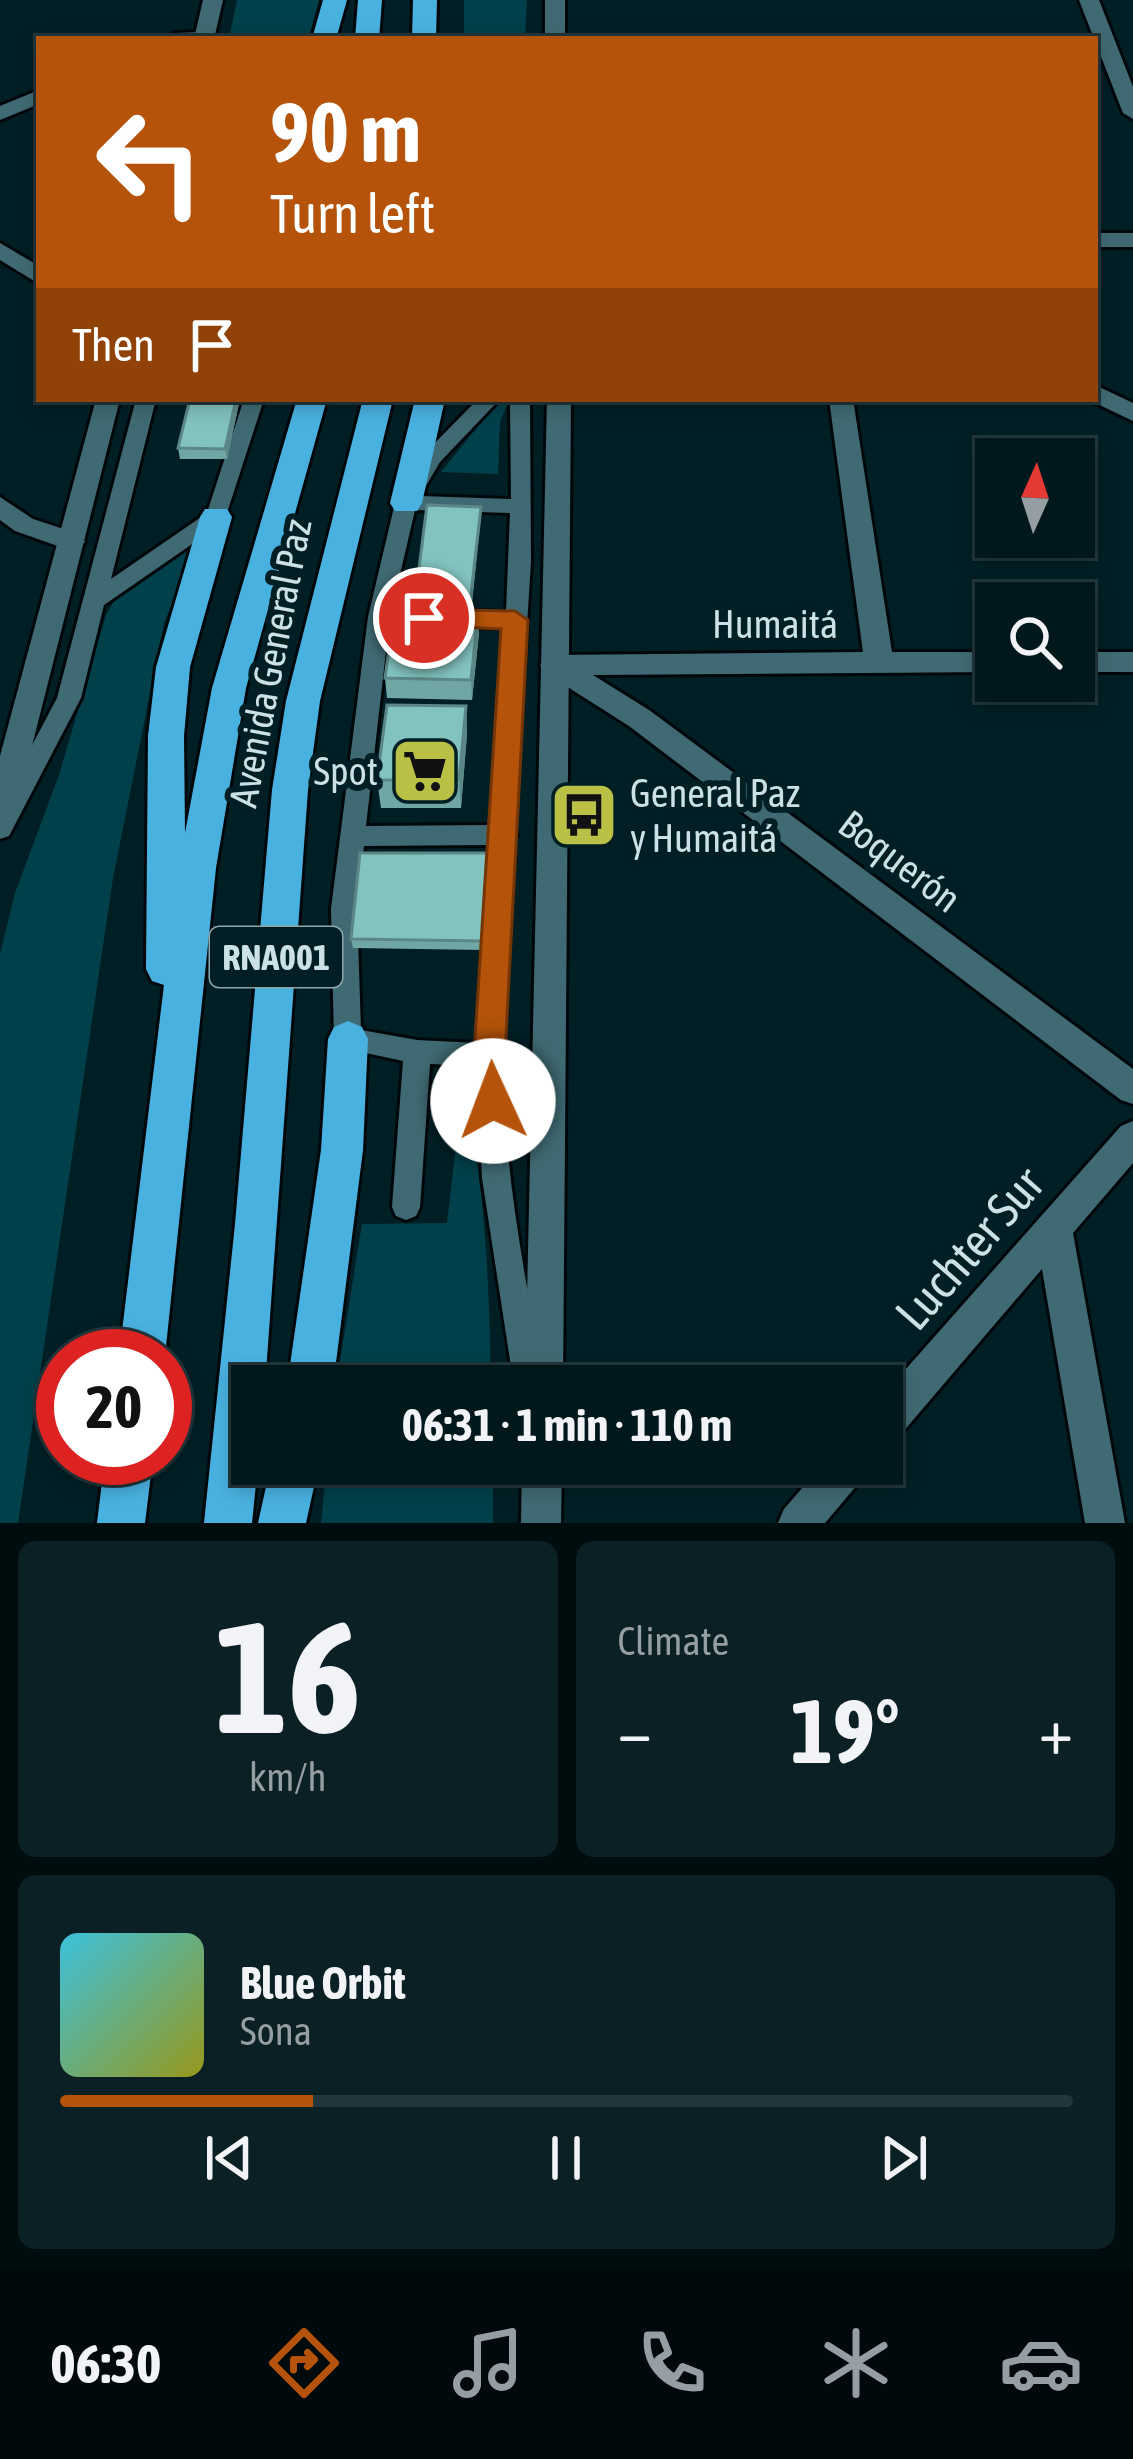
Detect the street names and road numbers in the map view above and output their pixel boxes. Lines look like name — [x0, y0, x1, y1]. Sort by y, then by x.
street label: Avenida General Paz — [221, 515, 319, 811]
street label: Humaitá — [712, 602, 838, 646]
street label: Boquerón — [831, 801, 969, 921]
road number: RNA001 — [210, 927, 342, 987]
street label: Luchter Sur — [884, 1155, 1055, 1340]

